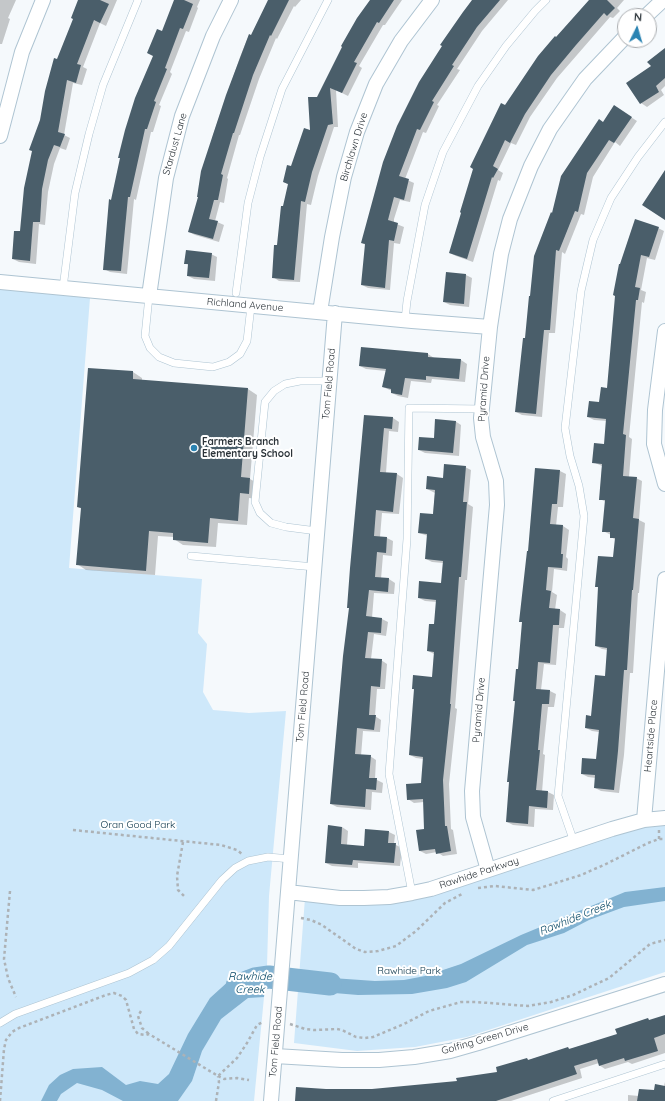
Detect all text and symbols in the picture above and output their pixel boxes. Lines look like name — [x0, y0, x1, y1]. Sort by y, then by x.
north arrow — [617, 8, 657, 48]
text: N — [633, 10, 643, 24]
street label: Stardust Lane — [160, 111, 190, 177]
street label: Birchlawn Drive — [338, 111, 370, 183]
street label: Richland Avenue — [206, 296, 284, 314]
street label: Tom Field Road — [320, 348, 338, 420]
street label: Pyramid Drive — [476, 356, 492, 422]
place label: Farmers Branch Elementary School — [202, 436, 293, 460]
marker: Farmers Branch Elementary School — [189, 443, 199, 453]
street label: Tom Field Road — [294, 671, 312, 743]
street label: Pyramid Drive — [470, 677, 488, 743]
street label: Heartside Place — [642, 699, 660, 773]
park label: Oran Good Park — [101, 819, 175, 831]
street label: Rawhide Parkway — [438, 854, 520, 892]
water label: Rawhide Creek — [537, 898, 613, 938]
park label: Rawhide Park — [377, 965, 441, 977]
water label: Rawhide Creek — [228, 970, 272, 996]
street label: Tom Field Road — [267, 1006, 285, 1078]
street label: Golfing Green Drive — [440, 1021, 530, 1057]

